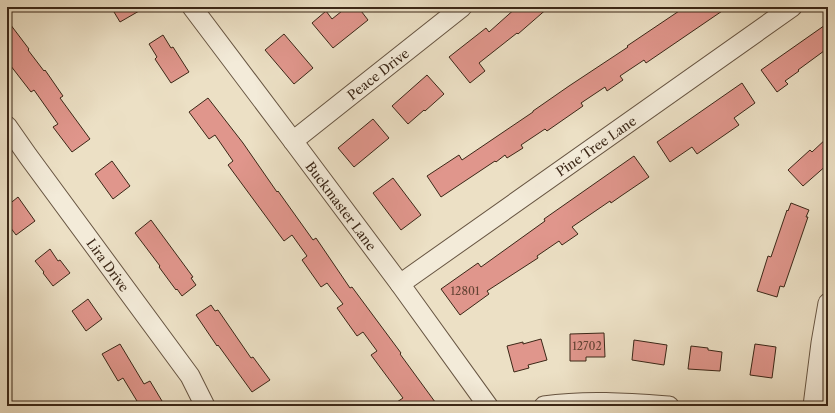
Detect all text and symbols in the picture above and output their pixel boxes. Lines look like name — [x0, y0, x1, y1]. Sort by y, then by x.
street label: Peace Drive — [344, 45, 412, 103]
street label: Pine Tree Lane — [553, 112, 639, 180]
street label: Buckmaster Lane — [302, 158, 380, 254]
street label: Lira Drive — [83, 235, 133, 295]
house number: 12801 — [450, 284, 480, 298]
house number: 12702 — [572, 339, 602, 353]

